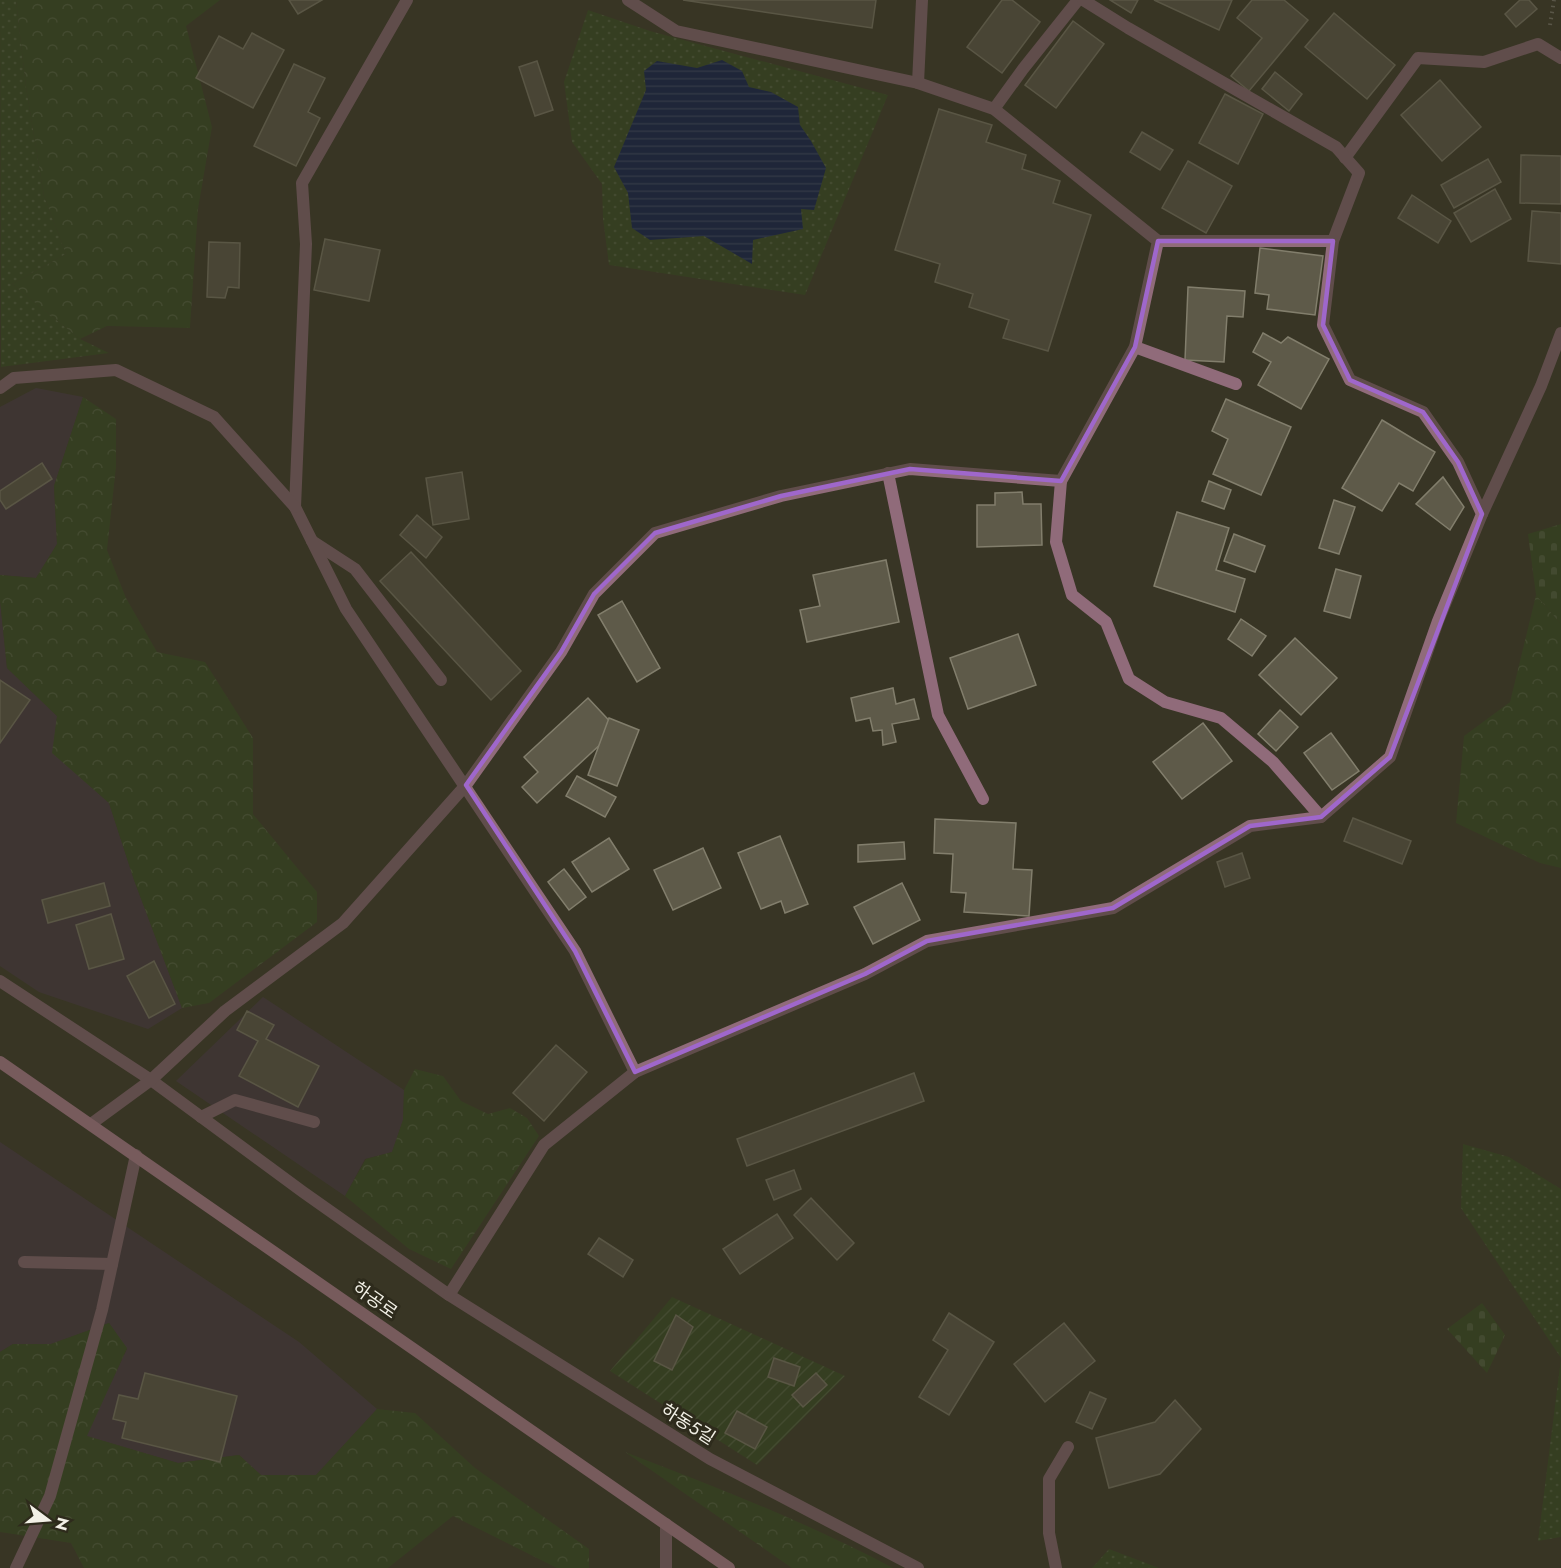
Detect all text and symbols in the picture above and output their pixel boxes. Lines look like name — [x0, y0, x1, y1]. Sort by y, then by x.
street label: 하공로 — [347, 1275, 403, 1325]
street label: 하동5길 — [656, 1397, 720, 1451]
north arrow — [18, 1490, 78, 1550]
text: N — [49, 1515, 75, 1533]

